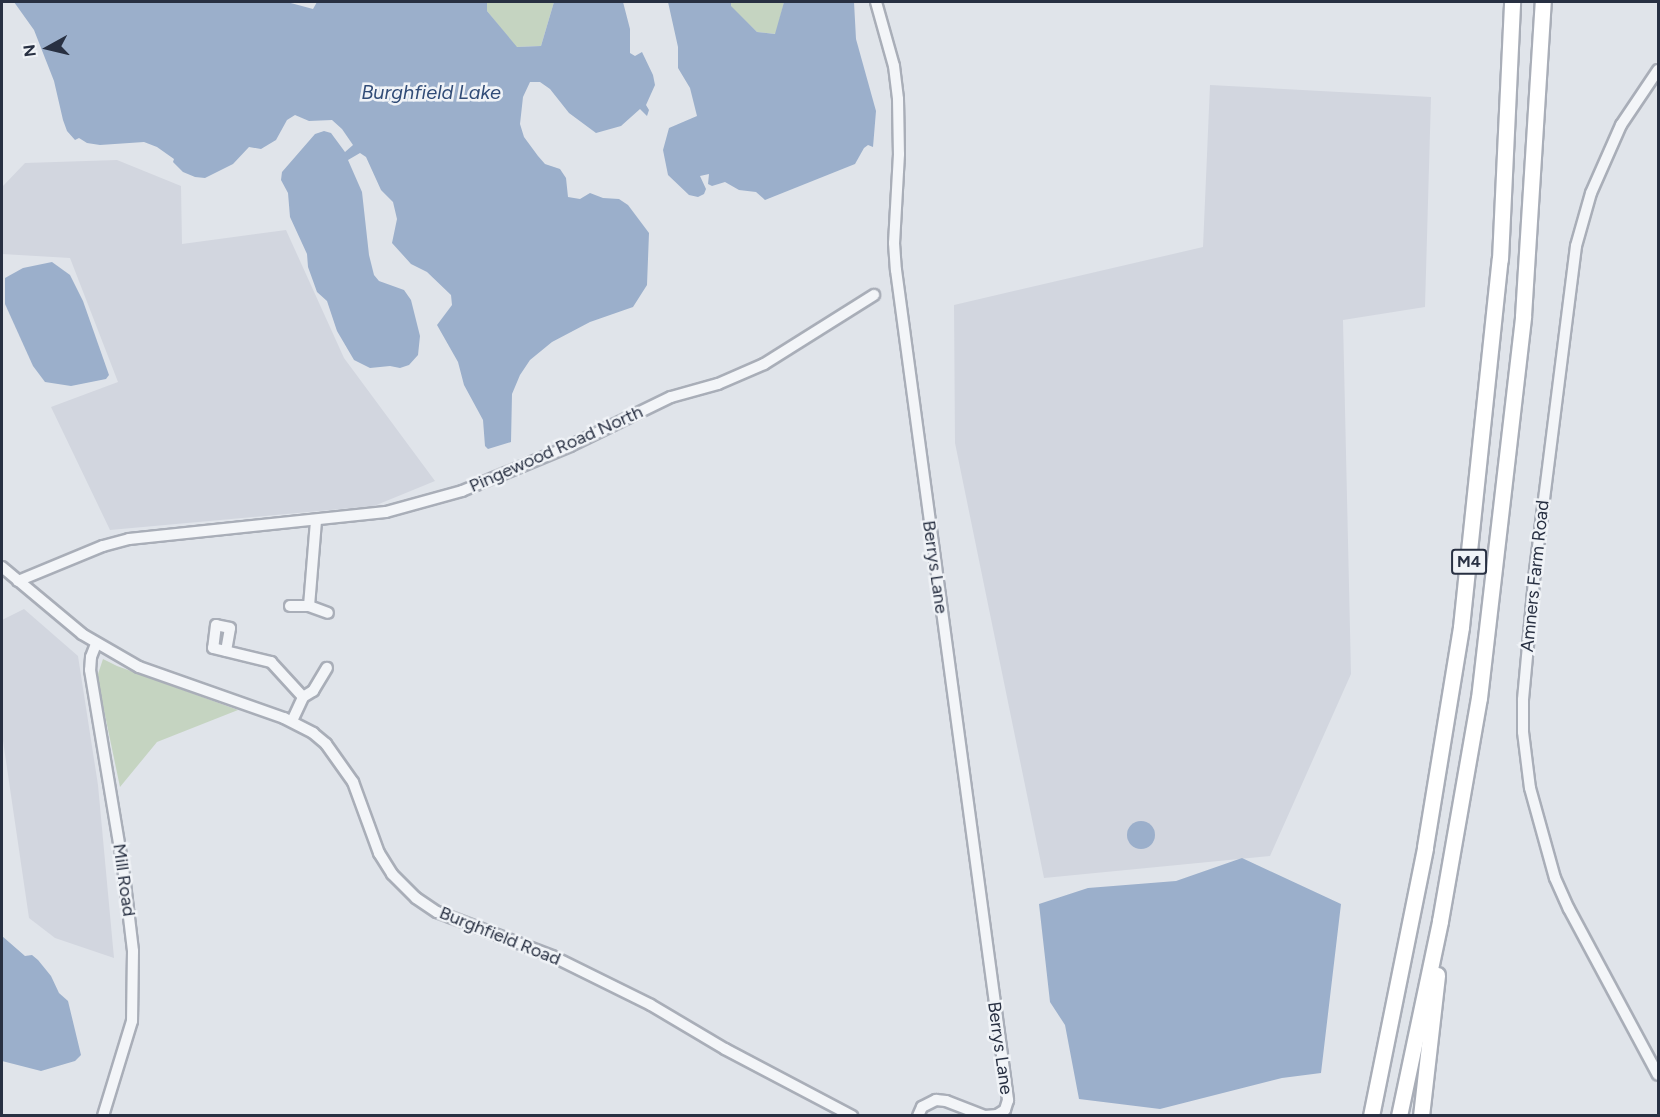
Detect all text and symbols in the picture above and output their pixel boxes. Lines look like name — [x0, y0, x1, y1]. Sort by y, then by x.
north arrow — [18, 18, 78, 78]
text: N — [19, 43, 40, 58]
water label: Burghfield Lake — [361, 80, 501, 104]
street label: Pingewood Road North — [466, 401, 646, 497]
street label: Amners Farm Road — [1516, 499, 1554, 653]
street label: Berrys Lane — [918, 519, 952, 615]
road number: M4 — [1451, 549, 1487, 575]
street label: Mill Road — [108, 842, 140, 918]
street label: Burghfield Road — [436, 902, 564, 970]
street label: Berrys Lane — [983, 1000, 1017, 1096]

